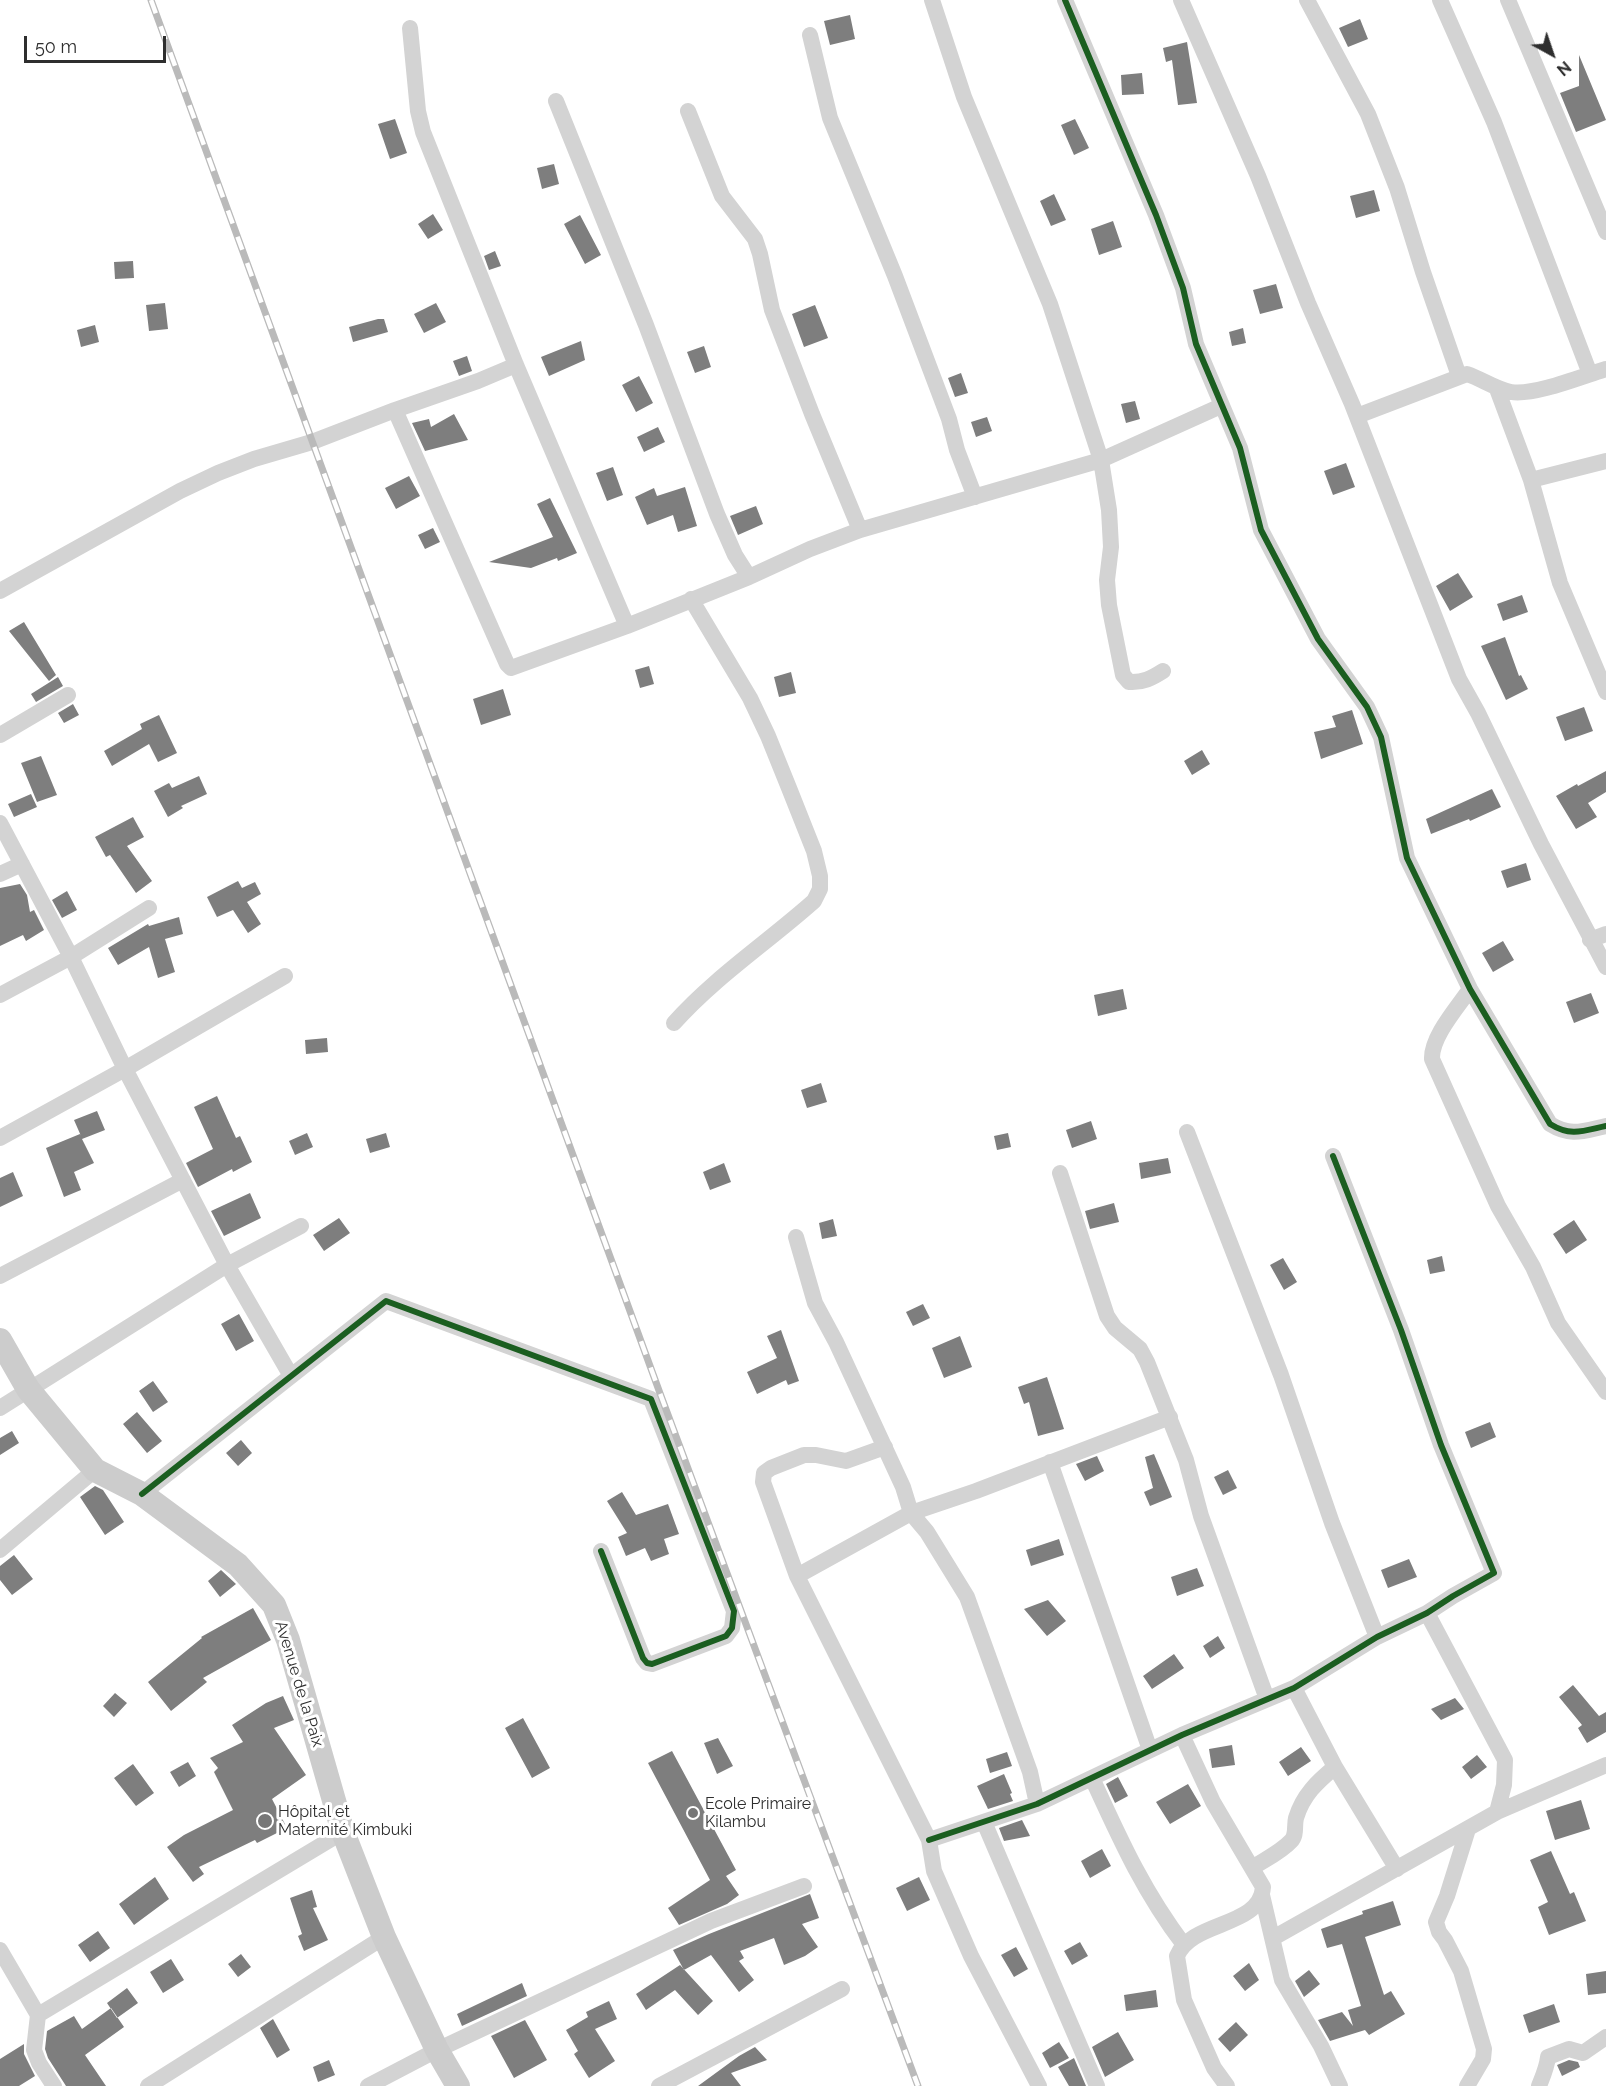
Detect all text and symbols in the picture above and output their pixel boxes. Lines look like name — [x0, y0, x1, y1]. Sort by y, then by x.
scale bar — [27, 24, 170, 62]
north arrow — [1522, 24, 1582, 84]
text: 50 m — [35, 36, 77, 57]
text: N — [1553, 57, 1575, 79]
street label: Avenue de la Paix — [271, 1619, 327, 1749]
place label: Ecole Primaire Kilambu — [705, 1794, 811, 1832]
place label: Hôpital et Maternité Kimbuki — [278, 1802, 412, 1840]
marker: Ecole Primaire Kilambu — [686, 1806, 700, 1820]
marker: Hôpital et Maternité Kimbuki — [256, 1812, 274, 1830]

